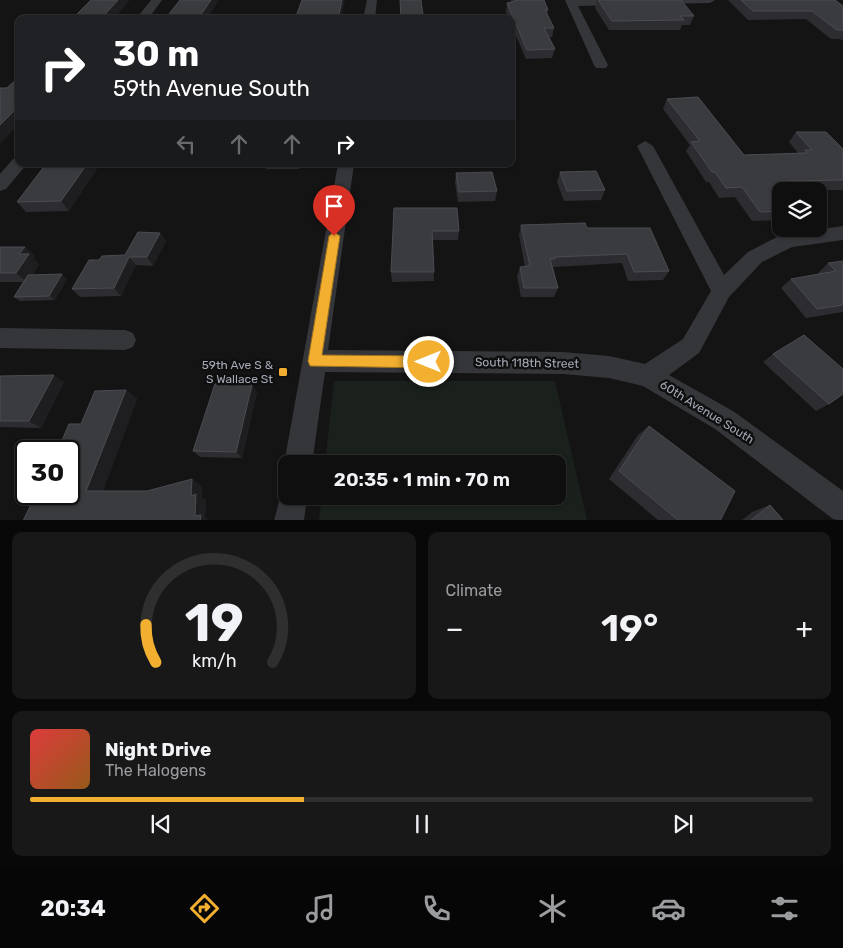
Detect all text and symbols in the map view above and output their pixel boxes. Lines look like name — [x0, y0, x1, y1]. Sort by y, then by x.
text: 30 m — [113, 33, 199, 75]
icon: right — [30, 35, 95, 100]
text: 59th Avenue South — [113, 75, 310, 102]
icon: left — [172, 130, 200, 158]
icon: ahead — [225, 130, 253, 158]
icon: ahead — [278, 130, 306, 158]
icon: right — [331, 130, 359, 158]
map controls — [772, 182, 827, 237]
button: layers — [772, 182, 827, 237]
pin — [313, 185, 355, 236]
icon: arrive — [320, 192, 348, 220]
position arrow — [402, 335, 454, 387]
street label: South 118th Street — [475, 355, 579, 371]
place label: 59th Ave S & S Wallace St — [202, 358, 274, 386]
marker: 59th Ave S & S Wallace St — [277, 366, 289, 378]
street label: 60th Avenue South — [657, 377, 757, 447]
speed limit sign: 30 — [15, 440, 80, 505]
text: 20:35 · 1 min · 70 m — [334, 468, 510, 491]
text: Climate — [446, 581, 502, 600]
text: 19 — [184, 592, 243, 654]
text: 19° — [601, 605, 658, 651]
text: − — [446, 612, 464, 645]
text: + — [796, 612, 813, 645]
text: km/h — [191, 650, 236, 671]
text: Night Drive — [105, 738, 211, 761]
text: The Halogens — [105, 761, 206, 780]
icon: previous — [147, 810, 175, 838]
icon: pause — [408, 810, 436, 838]
icon: next — [669, 810, 697, 838]
icon: directions — [187, 891, 222, 926]
icon: music — [303, 891, 338, 926]
icon: phone — [419, 891, 454, 926]
icon: climate — [535, 891, 570, 926]
icon: car — [651, 891, 686, 926]
icon: filters — [767, 891, 802, 926]
text: 20:34 — [41, 895, 106, 922]

